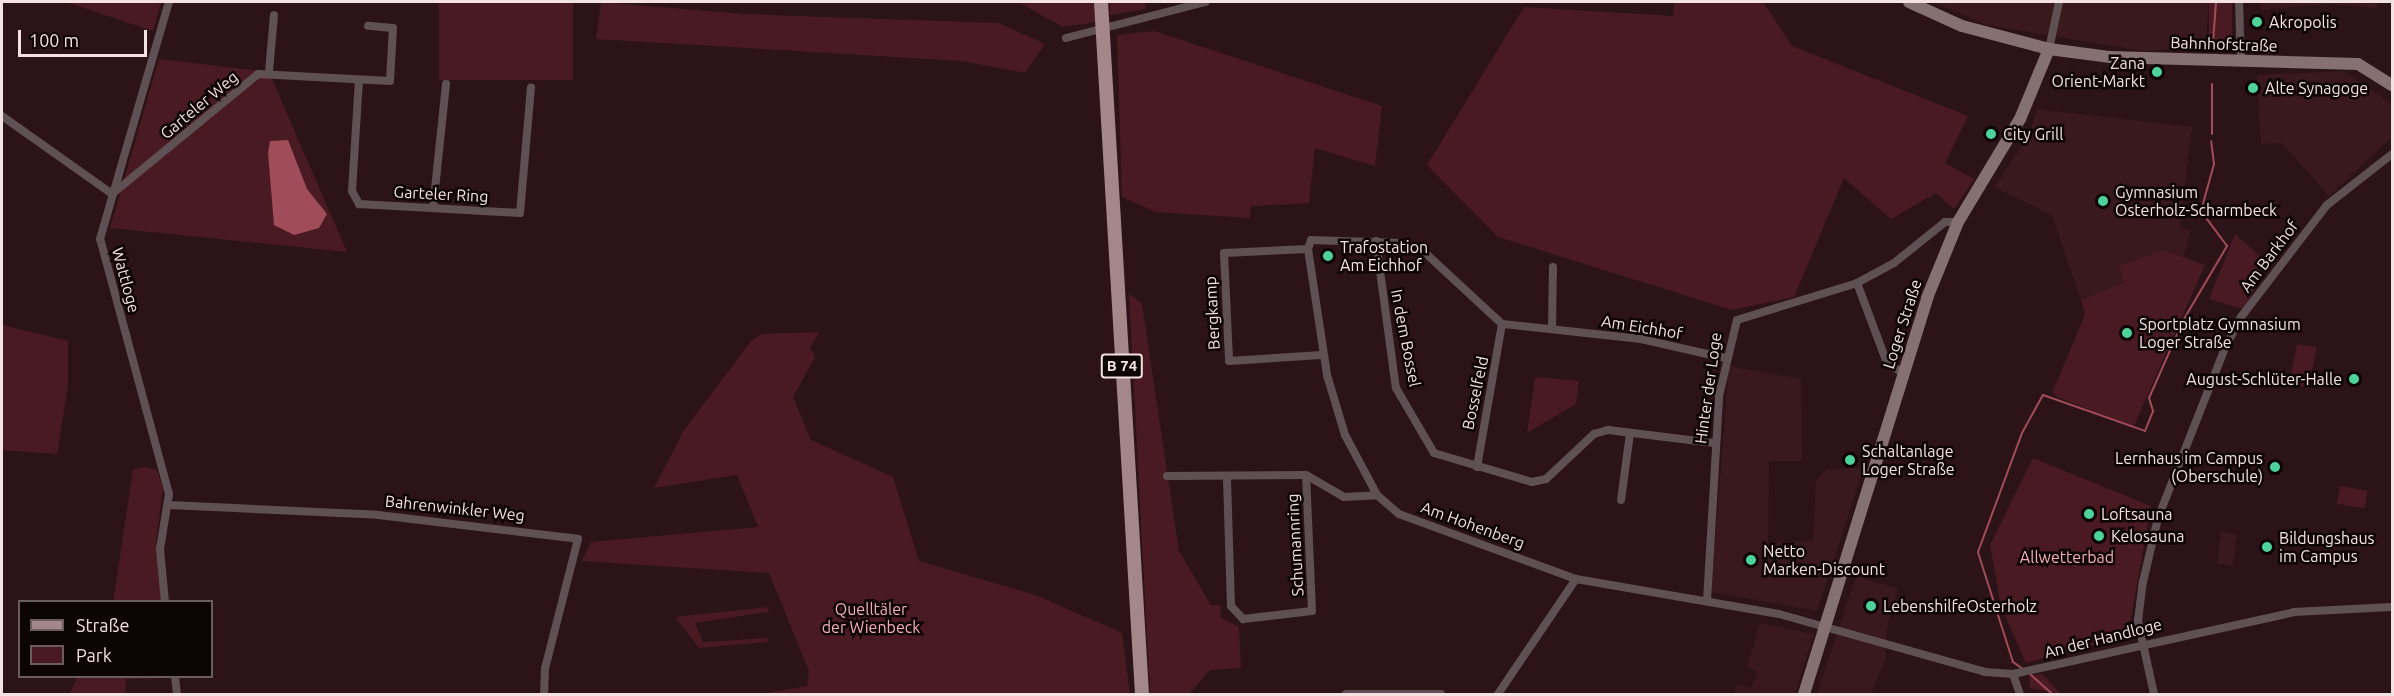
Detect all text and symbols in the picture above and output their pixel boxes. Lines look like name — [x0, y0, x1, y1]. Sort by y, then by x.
place label: Akropolis — [2269, 12, 2337, 32]
marker: Akropolis — [2250, 15, 2264, 29]
scale bar — [21, 18, 150, 56]
text: 100 m — [29, 30, 79, 50]
street label: Bahnhofstraße — [2170, 33, 2278, 55]
place label: Zana Orient-Markt — [2052, 53, 2145, 91]
marker: Zana Orient-Markt — [2150, 65, 2164, 79]
street label: Garteler Weg — [156, 67, 242, 143]
place label: Alte Synagoge — [2265, 78, 2368, 98]
marker: Alte Synagoge — [2246, 81, 2260, 95]
place label: City Grill — [2003, 124, 2063, 144]
marker: City Grill — [1984, 127, 1998, 141]
street label: Garteler Ring — [393, 182, 489, 206]
place label: Gymnasium Osterholz-Scharmbeck — [2115, 182, 2277, 220]
marker: Gymnasium Osterholz-Scharmbeck — [2096, 194, 2110, 208]
street label: Am Barkhof — [2236, 216, 2302, 296]
place label: Trafostation Am Eichhof — [1340, 237, 1428, 275]
street label: Wattloge — [108, 245, 144, 315]
marker: Trafostation Am Eichhof — [1321, 249, 1335, 263]
street label: Bergkamp — [1200, 276, 1224, 350]
street label: Loger Straße — [1879, 277, 1925, 371]
street label: In dem Bossel — [1387, 288, 1425, 388]
street label: Am Eichhof — [1600, 311, 1684, 343]
place label: Sportplatz Gymnasium Loger Straße — [2139, 314, 2301, 352]
marker: Sportplatz Gymnasium Loger Straße — [2120, 326, 2134, 340]
street label: Hinter der Loge — [1691, 331, 1725, 445]
road number: B 74 — [1100, 354, 1144, 378]
street label: Bosselfeld — [1458, 354, 1492, 432]
place label: August-Schlüter-Halle — [2186, 369, 2342, 389]
marker: August-Schlüter-Halle — [2347, 372, 2361, 386]
place label: Schaltanlage Loger Straße — [1862, 441, 1955, 479]
place label: Lernhaus im Campus (Oberschule) — [2115, 448, 2263, 486]
marker: Schaltanlage Loger Straße — [1843, 453, 1857, 467]
marker: Lernhaus im Campus (Oberschule) — [2268, 460, 2282, 474]
street label: Bahrenwinkler Weg — [384, 491, 526, 525]
street label: Schumannring — [1283, 493, 1307, 597]
street label: Am Hohenberg — [1419, 497, 1527, 553]
place label: Loftsauna — [2101, 504, 2173, 524]
marker: Loftsauna — [2082, 507, 2096, 521]
place label: Kelosauna — [2111, 526, 2185, 546]
place label: Bildungshaus im Campus — [2279, 528, 2374, 566]
marker: Kelosauna — [2092, 529, 2106, 543]
marker: Bildungshaus im Campus — [2260, 540, 2274, 554]
place label: Netto Marken-Discount — [1763, 541, 1885, 579]
park label: Allwetterbad — [2020, 547, 2114, 567]
marker: Netto Marken-Discount — [1744, 553, 1758, 567]
place label: LebenshilfeOsterholz — [1883, 596, 2037, 616]
park label: Quelltäler der Wienbeck — [822, 599, 920, 637]
marker: LebenshilfeOsterholz — [1864, 599, 1878, 613]
legend — [18, 600, 213, 678]
street label: An der Handloge — [2042, 614, 2164, 662]
text: Straße — [76, 615, 129, 635]
text: Park — [76, 645, 112, 665]

